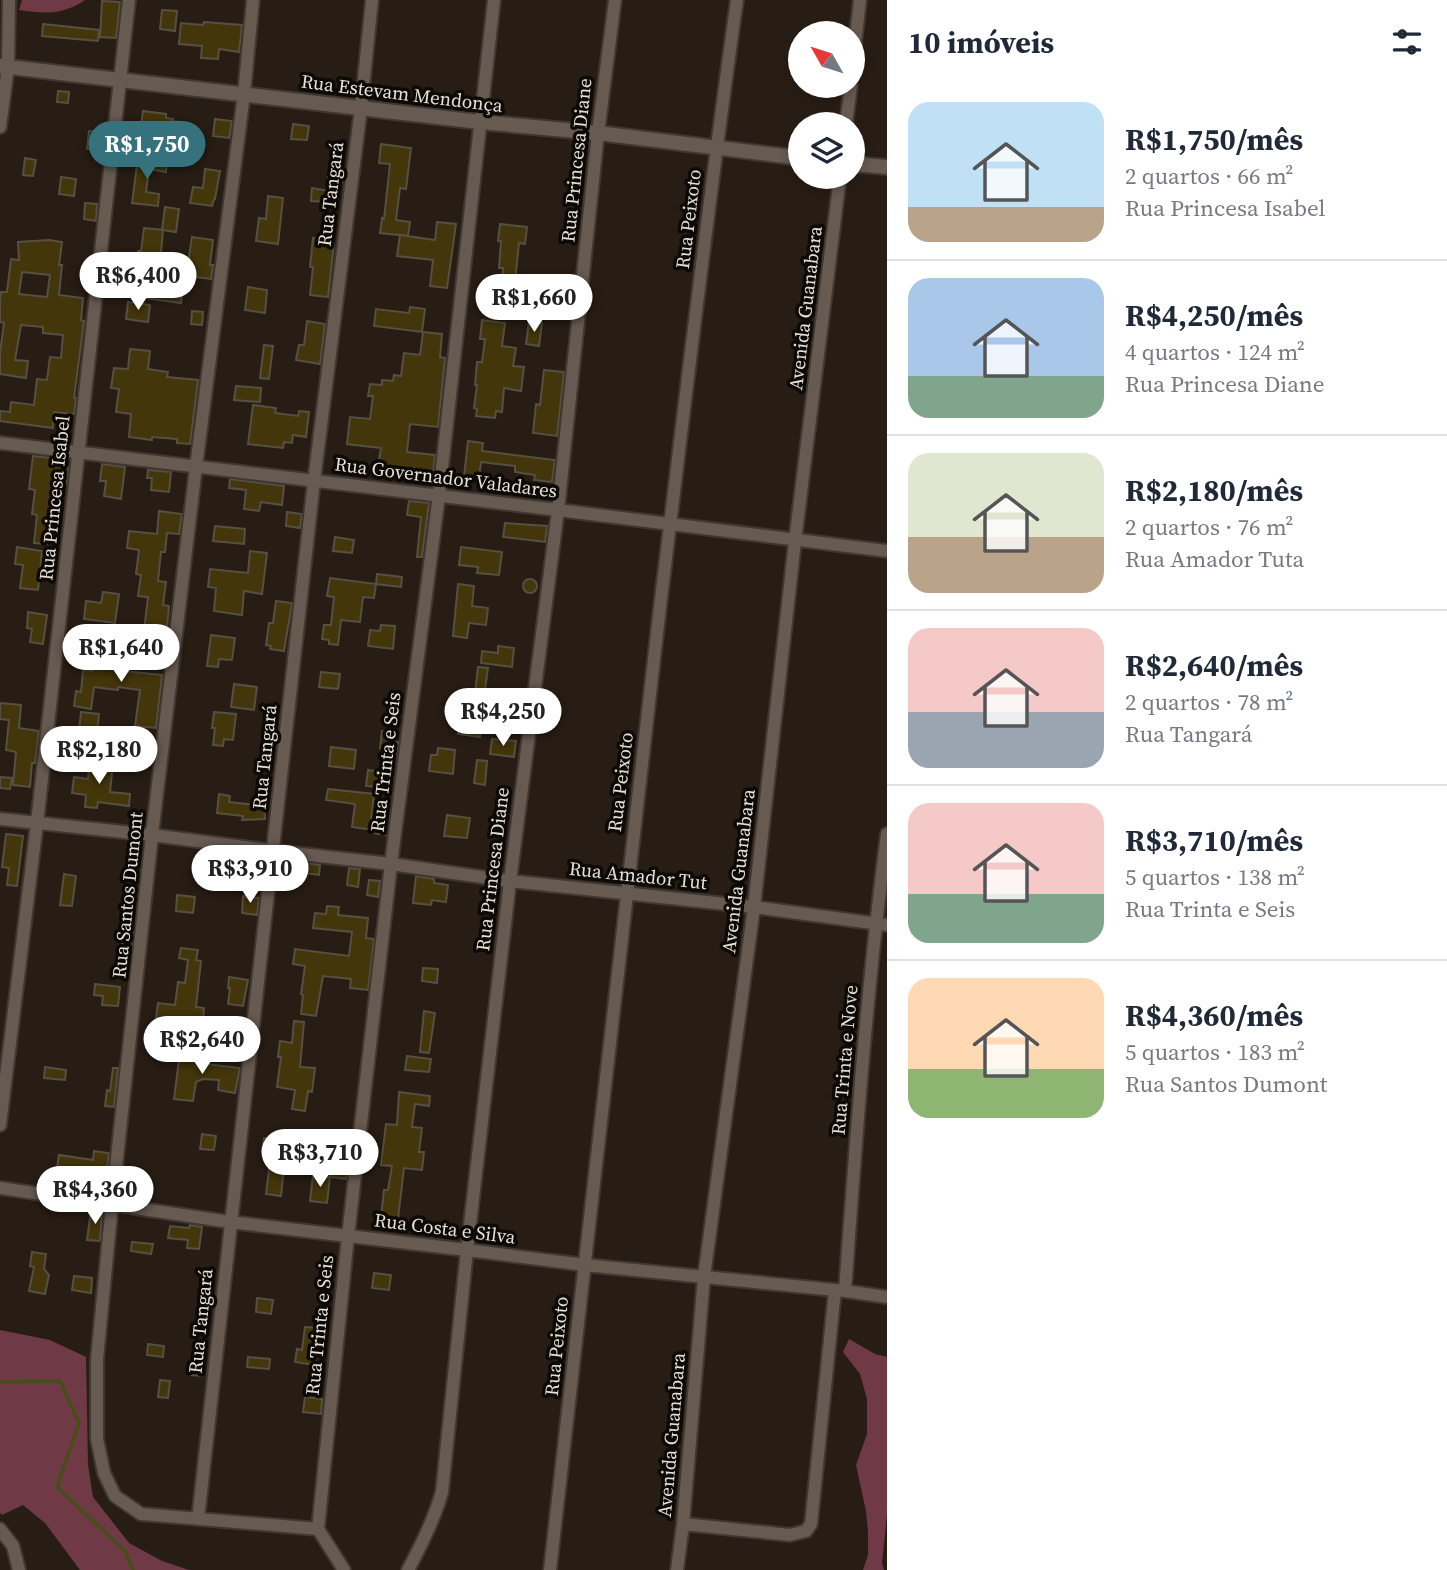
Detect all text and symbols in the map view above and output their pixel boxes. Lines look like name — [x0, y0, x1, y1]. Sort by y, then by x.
north arrow — [788, 21, 864, 98]
map controls — [788, 21, 865, 189]
text: 10 imóveis — [908, 22, 1054, 63]
icon: filters — [1388, 23, 1426, 61]
street label: Rua Estevam Mendonça — [300, 68, 505, 118]
street label: Rua Princesa Diane — [554, 77, 598, 243]
button: layers — [788, 112, 865, 189]
text: R$1,750/mês — [1125, 119, 1303, 160]
pin: R$1,750 — [82, 122, 212, 181]
text: R$1,750 — [105, 128, 189, 160]
icon: home — [964, 130, 1048, 214]
street label: Rua Tangará — [311, 140, 349, 248]
text: 2 quartos · 66 m² — [1125, 160, 1294, 192]
street label: Rua Peixoto — [669, 168, 707, 270]
text: Rua Princesa Isabel — [1125, 192, 1325, 224]
street label: Avenida Guanabara — [782, 224, 828, 392]
pin: R$6,400 — [73, 252, 203, 312]
text: R$6,400 — [96, 259, 180, 291]
pin: R$1,660 — [469, 274, 599, 334]
text: R$1,660 — [492, 281, 576, 313]
text: R$4,250/mês — [1125, 295, 1303, 336]
icon: home — [964, 306, 1048, 390]
text: 4 quartos · 124 m² — [1125, 336, 1305, 368]
text: Rua Princesa Diane — [1125, 368, 1324, 400]
street label: Rua Princesa Isabel — [32, 414, 76, 582]
street label: Rua Governador Valadares — [333, 450, 559, 504]
text: R$2,180/mês — [1125, 470, 1303, 511]
icon: home — [964, 481, 1048, 565]
text: 2 quartos · 76 m² — [1125, 511, 1294, 543]
text: Rua Amador Tuta — [1125, 543, 1304, 575]
pin: R$1,640 — [56, 624, 186, 684]
text: R$1,640 — [79, 631, 163, 663]
text: R$2,640/mês — [1125, 645, 1303, 686]
icon: home — [964, 656, 1048, 740]
text: 2 quartos · 78 m² — [1125, 686, 1294, 718]
pin: R$4,250 — [438, 688, 568, 748]
street label: Rua Trinta e Seis — [364, 691, 406, 833]
text: R$4,250 — [461, 695, 545, 727]
street label: Rua Tangará — [246, 703, 282, 811]
text: Rua Tangará — [1125, 718, 1252, 750]
pin: R$2,180 — [34, 726, 164, 786]
street label: Rua Peixoto — [601, 731, 639, 833]
text: R$2,180 — [57, 733, 141, 765]
street label: Rua Princesa Diane — [469, 786, 515, 952]
street label: Avenida Guanabara — [715, 787, 761, 955]
street label: Rua Santos Dumont — [105, 810, 149, 979]
text: R$3,710/mês — [1125, 820, 1303, 861]
icon: home — [964, 831, 1048, 915]
pin: R$3,910 — [185, 846, 315, 905]
text: R$3,910 — [208, 852, 292, 884]
street label: Rua Amador Tut — [568, 855, 709, 895]
text: 5 quartos · 138 m² — [1125, 861, 1305, 893]
text: Rua Trinta e Seis — [1125, 893, 1295, 925]
street label: Rua Trinta e Nove — [824, 984, 864, 1136]
text: R$4,360/mês — [1125, 995, 1303, 1036]
icon: home — [964, 1006, 1048, 1090]
pin: R$2,640 — [137, 1016, 267, 1076]
text: R$2,640 — [160, 1023, 244, 1055]
text: 5 quartos · 183 m² — [1125, 1036, 1305, 1068]
text: Rua Santos Dumont — [1125, 1068, 1327, 1100]
pin: R$3,710 — [255, 1130, 385, 1189]
text: R$3,710 — [278, 1136, 362, 1168]
pin: R$4,360 — [30, 1166, 160, 1226]
text: R$4,360 — [53, 1173, 137, 1205]
street label: Rua Costa e Silva — [373, 1206, 517, 1250]
street label: Rua Trinta e Seis — [299, 1254, 339, 1396]
street label: Rua Tangará — [182, 1267, 218, 1375]
street label: Rua Peixoto — [538, 1295, 574, 1397]
street label: Avenida Guanabara — [651, 1351, 691, 1518]

